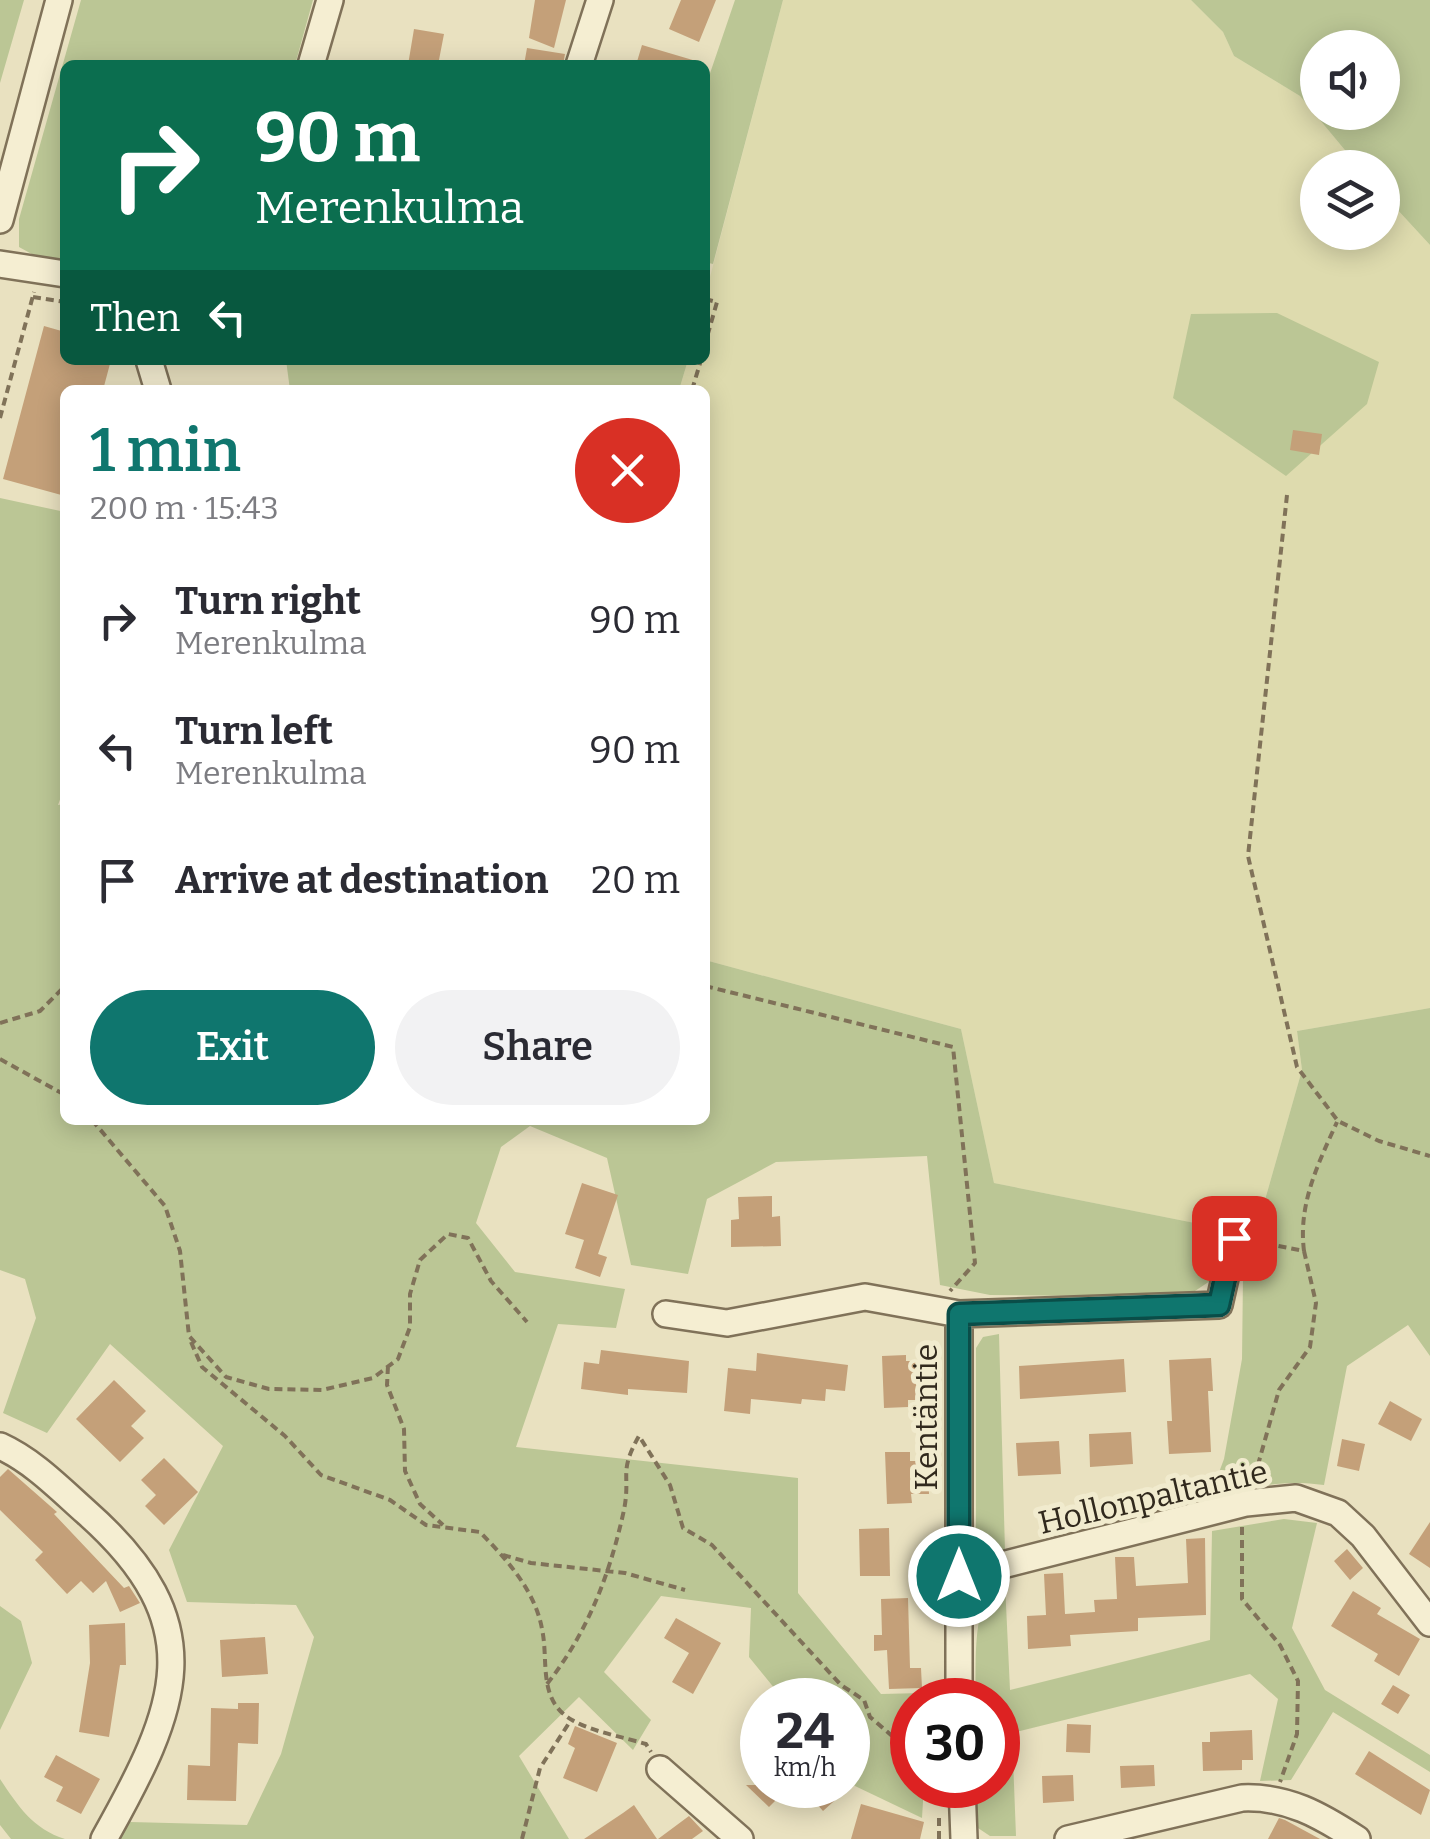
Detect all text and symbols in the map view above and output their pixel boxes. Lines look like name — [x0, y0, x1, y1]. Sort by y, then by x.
map controls — [1300, 30, 1400, 250]
button: sound — [1300, 30, 1400, 130]
text: 90 m — [255, 96, 420, 180]
icon: right — [90, 100, 220, 230]
button: layers — [1300, 150, 1400, 250]
text: Merenkulma — [255, 181, 524, 235]
icon: left — [200, 290, 255, 345]
text: Then — [90, 295, 180, 341]
text: 1 min — [90, 415, 241, 487]
button: close — [575, 418, 680, 523]
text: 200 m · 15:43 — [90, 489, 279, 527]
text: Turn right — [175, 578, 361, 624]
icon: right — [90, 593, 145, 648]
text: 90 m — [590, 597, 680, 643]
text: Merenkulma — [175, 624, 366, 662]
text: Turn left — [175, 708, 333, 754]
icon: left — [90, 723, 145, 778]
text: 90 m — [590, 727, 680, 773]
text: Merenkulma — [175, 754, 366, 792]
icon: arrive — [90, 853, 145, 908]
text: Arrive at destination — [175, 857, 548, 903]
text: 20 m — [591, 857, 680, 903]
button: Exit — [90, 990, 375, 1105]
button: Share — [395, 990, 680, 1105]
pin — [1192, 1196, 1277, 1281]
icon: arrive — [1207, 1211, 1262, 1266]
street label: Kentäntie — [907, 1344, 945, 1490]
street label: Hollonpaltantie — [1035, 1452, 1271, 1542]
position arrow — [907, 1524, 1011, 1628]
speed limit sign: 30 — [890, 1678, 1020, 1808]
text: 24 — [776, 1701, 834, 1761]
text: km/h — [774, 1753, 836, 1783]

